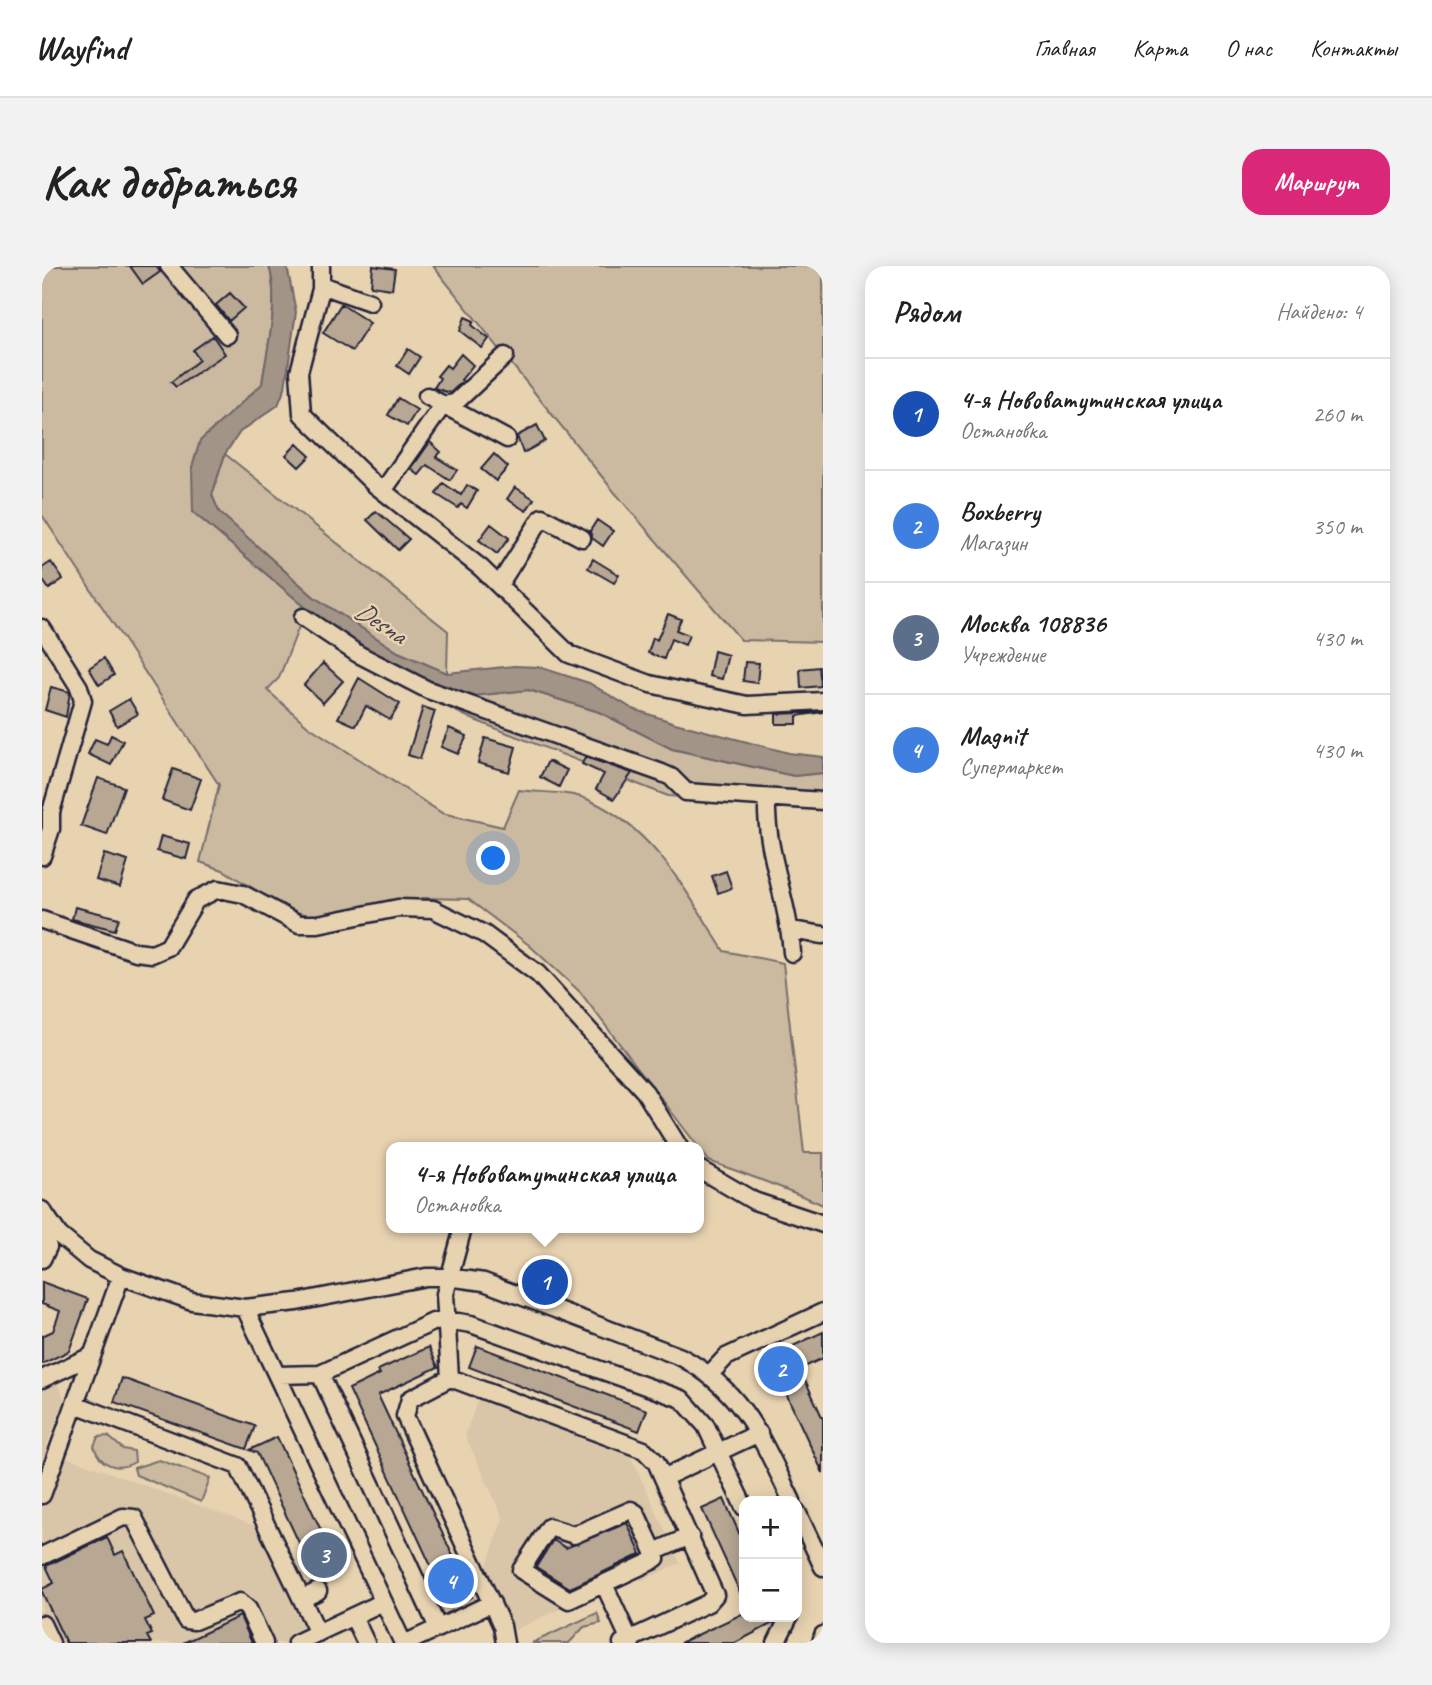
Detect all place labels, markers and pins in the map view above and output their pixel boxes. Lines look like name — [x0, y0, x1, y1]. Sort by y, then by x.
pin: 1 — [522, 1256, 568, 1308]
pin: 2 — [758, 1343, 804, 1395]
pin: 3 — [301, 1529, 347, 1581]
pin: 4 — [428, 1555, 474, 1607]

